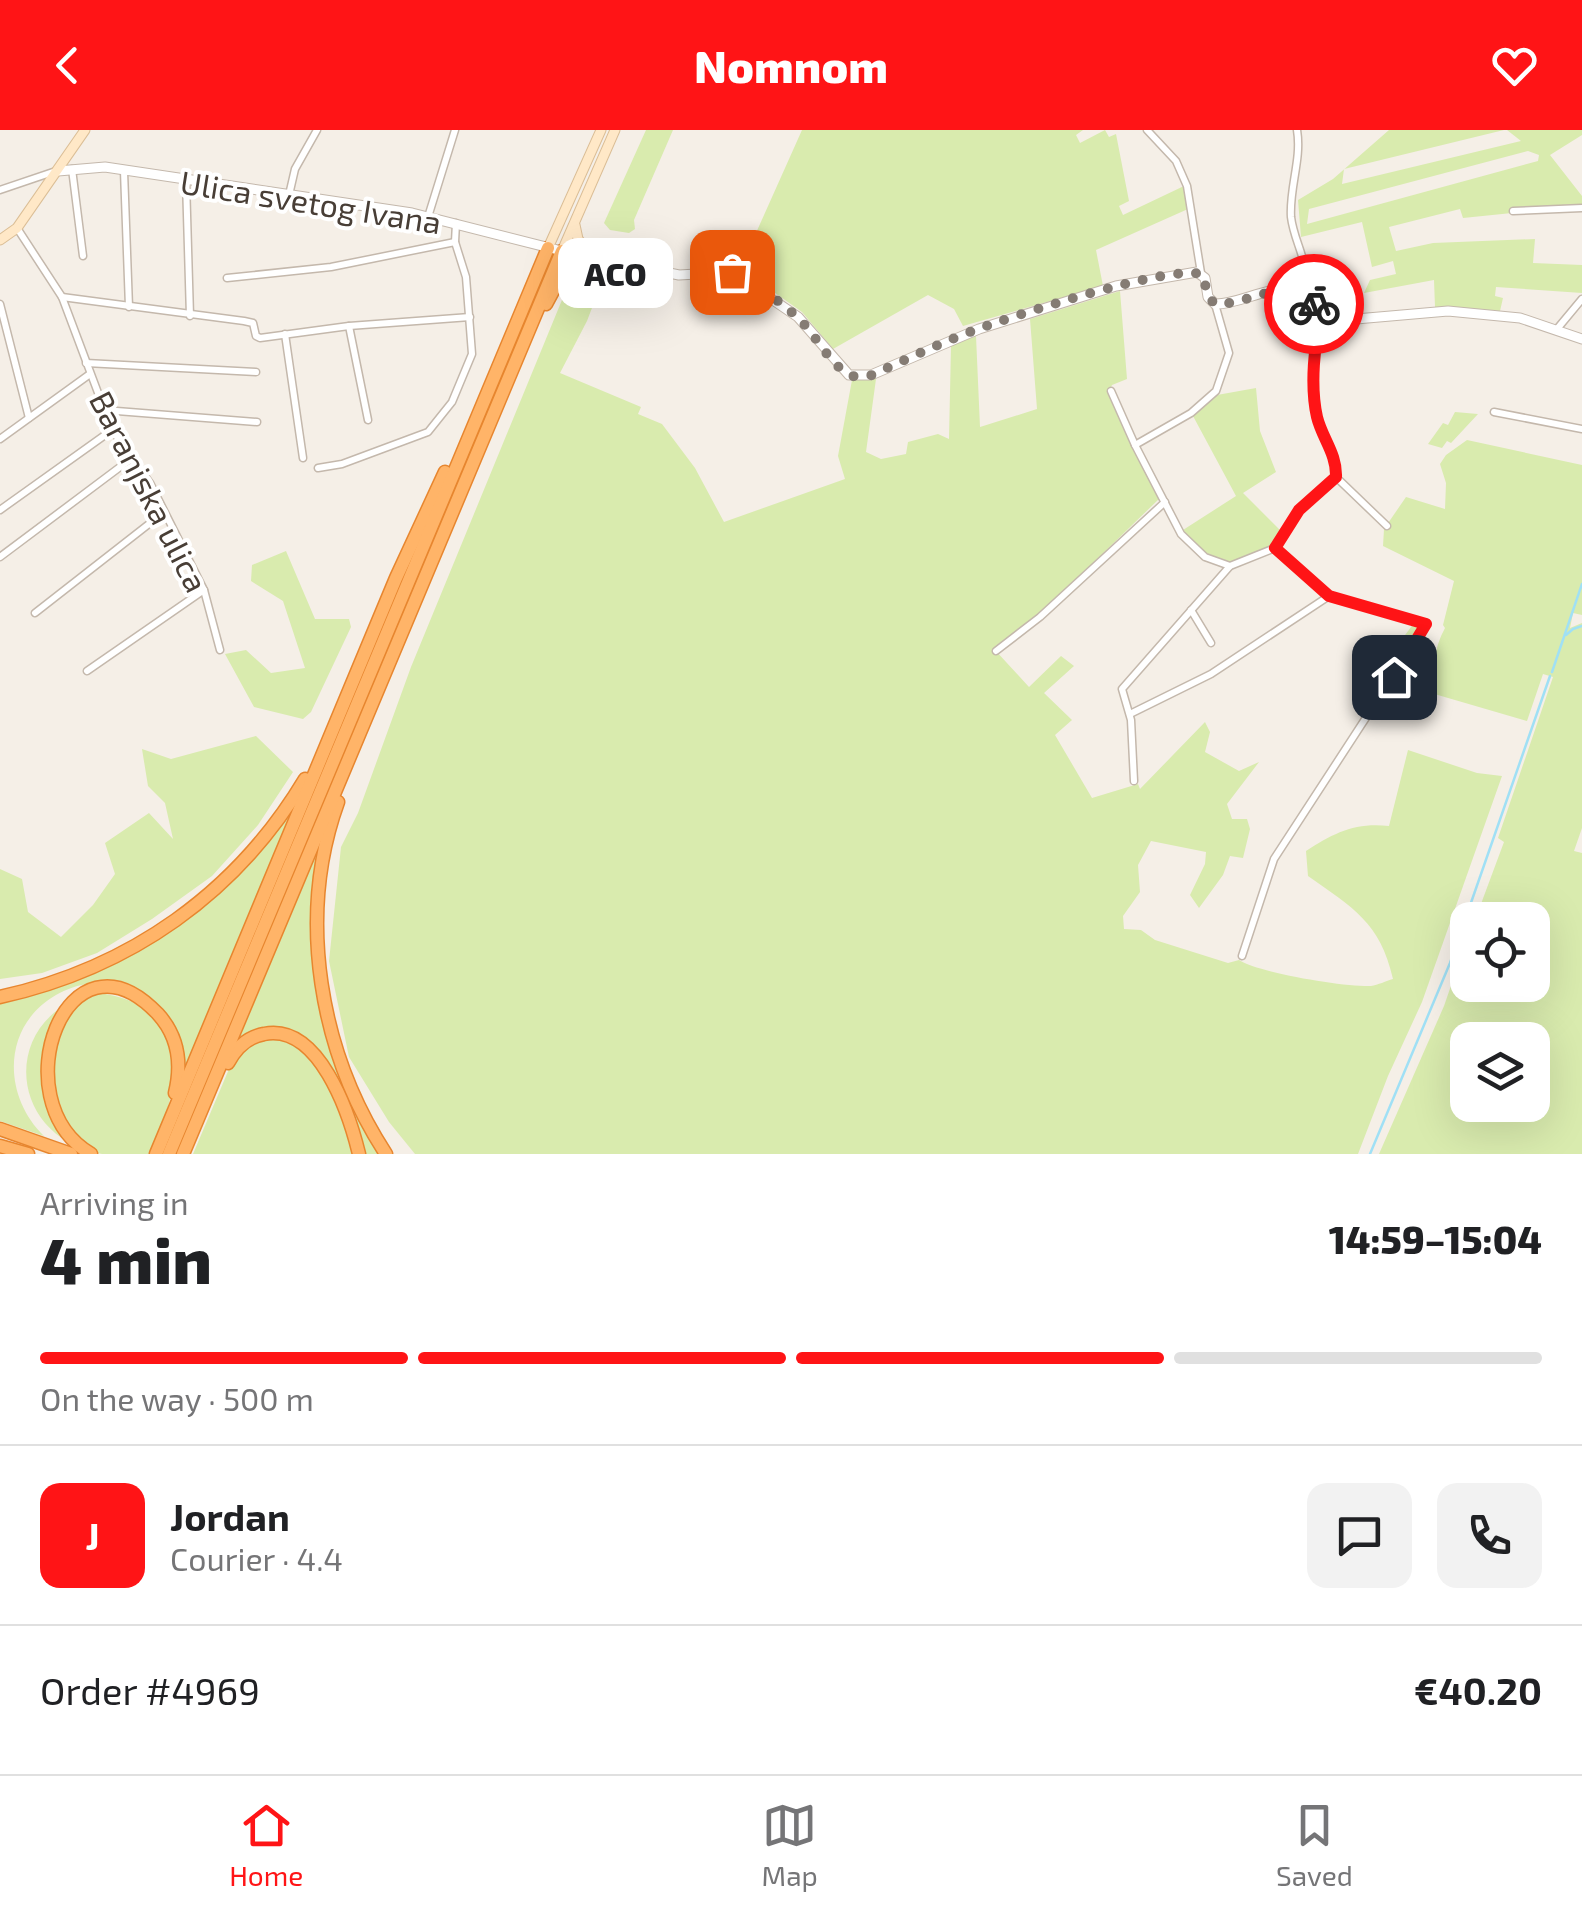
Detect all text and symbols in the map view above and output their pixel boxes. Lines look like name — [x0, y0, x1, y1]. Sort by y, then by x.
icon: back — [40, 38, 95, 93]
text: Nomnom — [694, 38, 888, 92]
icon: heart — [1487, 38, 1542, 93]
street label: Ulica svetog Ivana — [178, 162, 444, 240]
pin — [690, 230, 775, 315]
callout: ACO — [557, 237, 672, 307]
icon: bag — [705, 245, 760, 300]
text: ACO — [584, 254, 647, 292]
courier — [1264, 254, 1364, 354]
icon: bike — [1287, 277, 1342, 332]
street label: Baranjska ulica — [82, 384, 217, 598]
pin — [1352, 635, 1437, 720]
icon: home — [1367, 650, 1422, 705]
map controls — [1450, 902, 1550, 1122]
button: locate — [1450, 902, 1550, 1002]
button: layers — [1450, 1022, 1550, 1122]
text: Arriving in — [40, 1183, 189, 1221]
text: 14:59–15:04 — [1329, 1216, 1542, 1262]
text: 4 min — [40, 1219, 212, 1297]
text: On the way · 500 m — [40, 1379, 314, 1417]
button: chat — [1307, 1483, 1412, 1588]
button: phone — [1437, 1483, 1542, 1588]
text: Jordan — [170, 1493, 290, 1539]
text: J — [85, 1512, 100, 1558]
text: Courier · 4.4 — [170, 1539, 343, 1577]
text: Order #4969 — [40, 1667, 260, 1713]
text: €40.20 — [1414, 1667, 1542, 1713]
tab: Home — [229, 1798, 303, 1892]
tab: Map — [762, 1798, 818, 1892]
tab: Saved — [1276, 1798, 1353, 1892]

